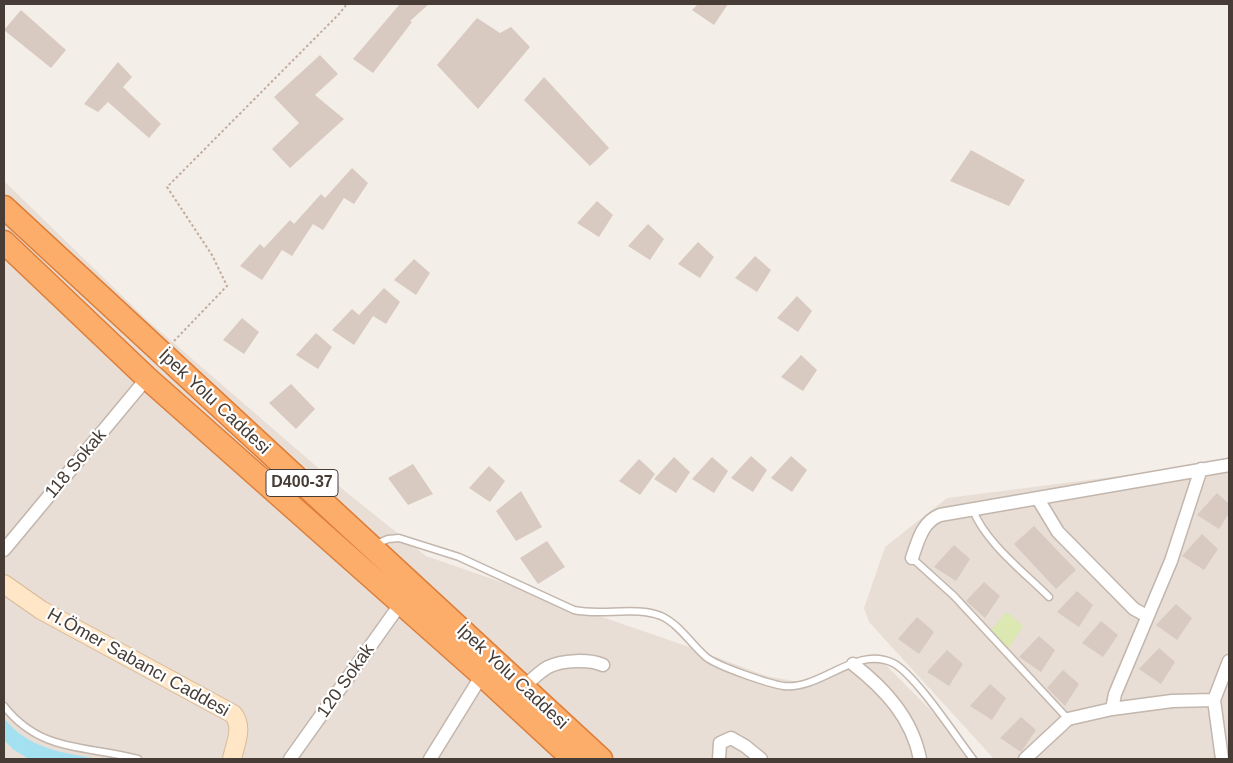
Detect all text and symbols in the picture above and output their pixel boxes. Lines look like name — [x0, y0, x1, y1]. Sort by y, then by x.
street label: İpek Yolu Caddesi — [154, 345, 274, 459]
street label: 118 Sokak — [41, 425, 111, 503]
road number: D400-37 — [266, 469, 338, 496]
street label: H.Ömer Sabancı Caddesi — [43, 604, 233, 722]
street label: İpek Yolu Caddesi — [452, 620, 572, 734]
street label: 120 Sokak — [313, 640, 379, 722]

